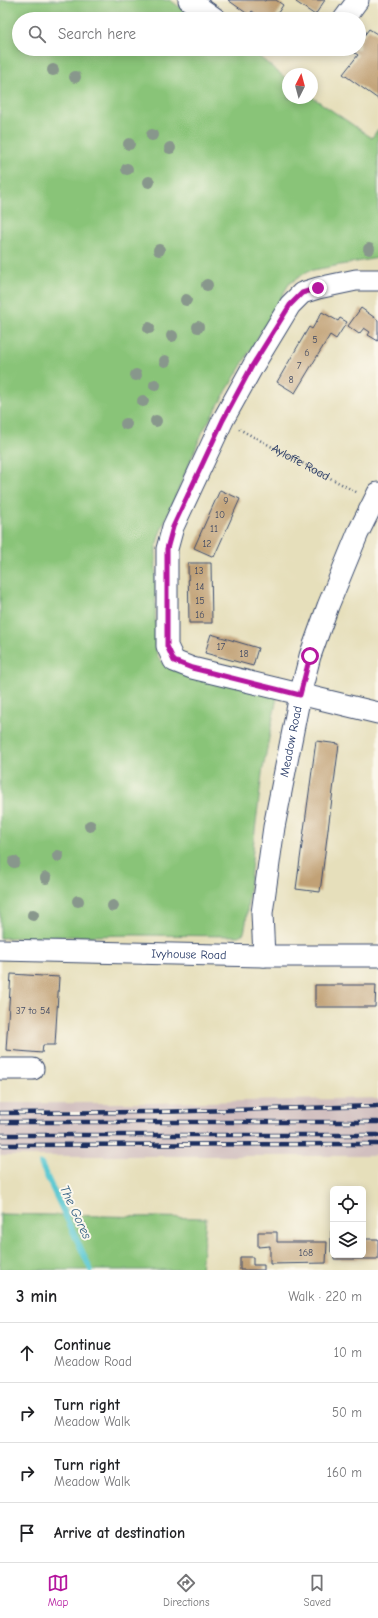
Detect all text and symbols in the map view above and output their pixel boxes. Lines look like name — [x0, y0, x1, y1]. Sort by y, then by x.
search box — [12, 12, 366, 56]
icon: search — [26, 23, 48, 45]
text: Search here — [58, 25, 136, 43]
north arrow — [282, 68, 318, 104]
route end — [309, 279, 327, 297]
house number: 5 — [312, 334, 318, 346]
house number: 6 — [304, 347, 310, 359]
house number: 7 — [297, 360, 302, 372]
house number: 8 — [288, 374, 294, 386]
street label: Ayloffe Road — [269, 441, 332, 483]
house number: 9 — [223, 495, 229, 507]
house number: 10 — [215, 509, 225, 521]
house number: 11 — [210, 523, 218, 535]
house number: 12 — [202, 538, 212, 550]
house number: 13 — [194, 565, 204, 577]
house number: 14 — [196, 581, 205, 593]
house number: 15 — [195, 595, 205, 607]
house number: 16 — [195, 609, 205, 621]
house number: 17 — [217, 641, 226, 653]
route start — [301, 647, 319, 665]
house number: 18 — [239, 648, 249, 660]
street label: Meadow Road — [277, 705, 305, 778]
street label: Ivyhouse Road — [151, 946, 227, 962]
house number: 37 to 54 — [16, 1005, 50, 1017]
water label: The Gores — [57, 1183, 95, 1242]
map controls — [330, 1186, 366, 1258]
button: locate — [330, 1186, 366, 1222]
button: layers — [330, 1222, 366, 1258]
house number: 168 — [299, 1247, 313, 1259]
text: 3 min — [16, 1287, 57, 1306]
text: Walk · 220 m — [288, 1289, 362, 1304]
text: Continue — [54, 1336, 111, 1354]
icon: ahead — [16, 1342, 38, 1364]
text: 10 m — [334, 1345, 362, 1360]
text: Meadow Road — [54, 1354, 132, 1369]
text: Turn right — [54, 1396, 120, 1414]
icon: right — [16, 1402, 38, 1424]
text: 50 m — [332, 1405, 362, 1420]
text: Meadow Walk — [54, 1414, 130, 1429]
text: Turn right — [54, 1456, 120, 1474]
icon: right — [16, 1462, 38, 1484]
text: 160 m — [327, 1465, 362, 1480]
text: Meadow Walk — [54, 1474, 130, 1489]
icon: arrive — [16, 1522, 38, 1544]
text: Arrive at destination — [54, 1524, 185, 1542]
tab: Map — [47, 1572, 69, 1609]
tab: Directions — [163, 1572, 210, 1609]
tab: Saved — [304, 1572, 331, 1609]

